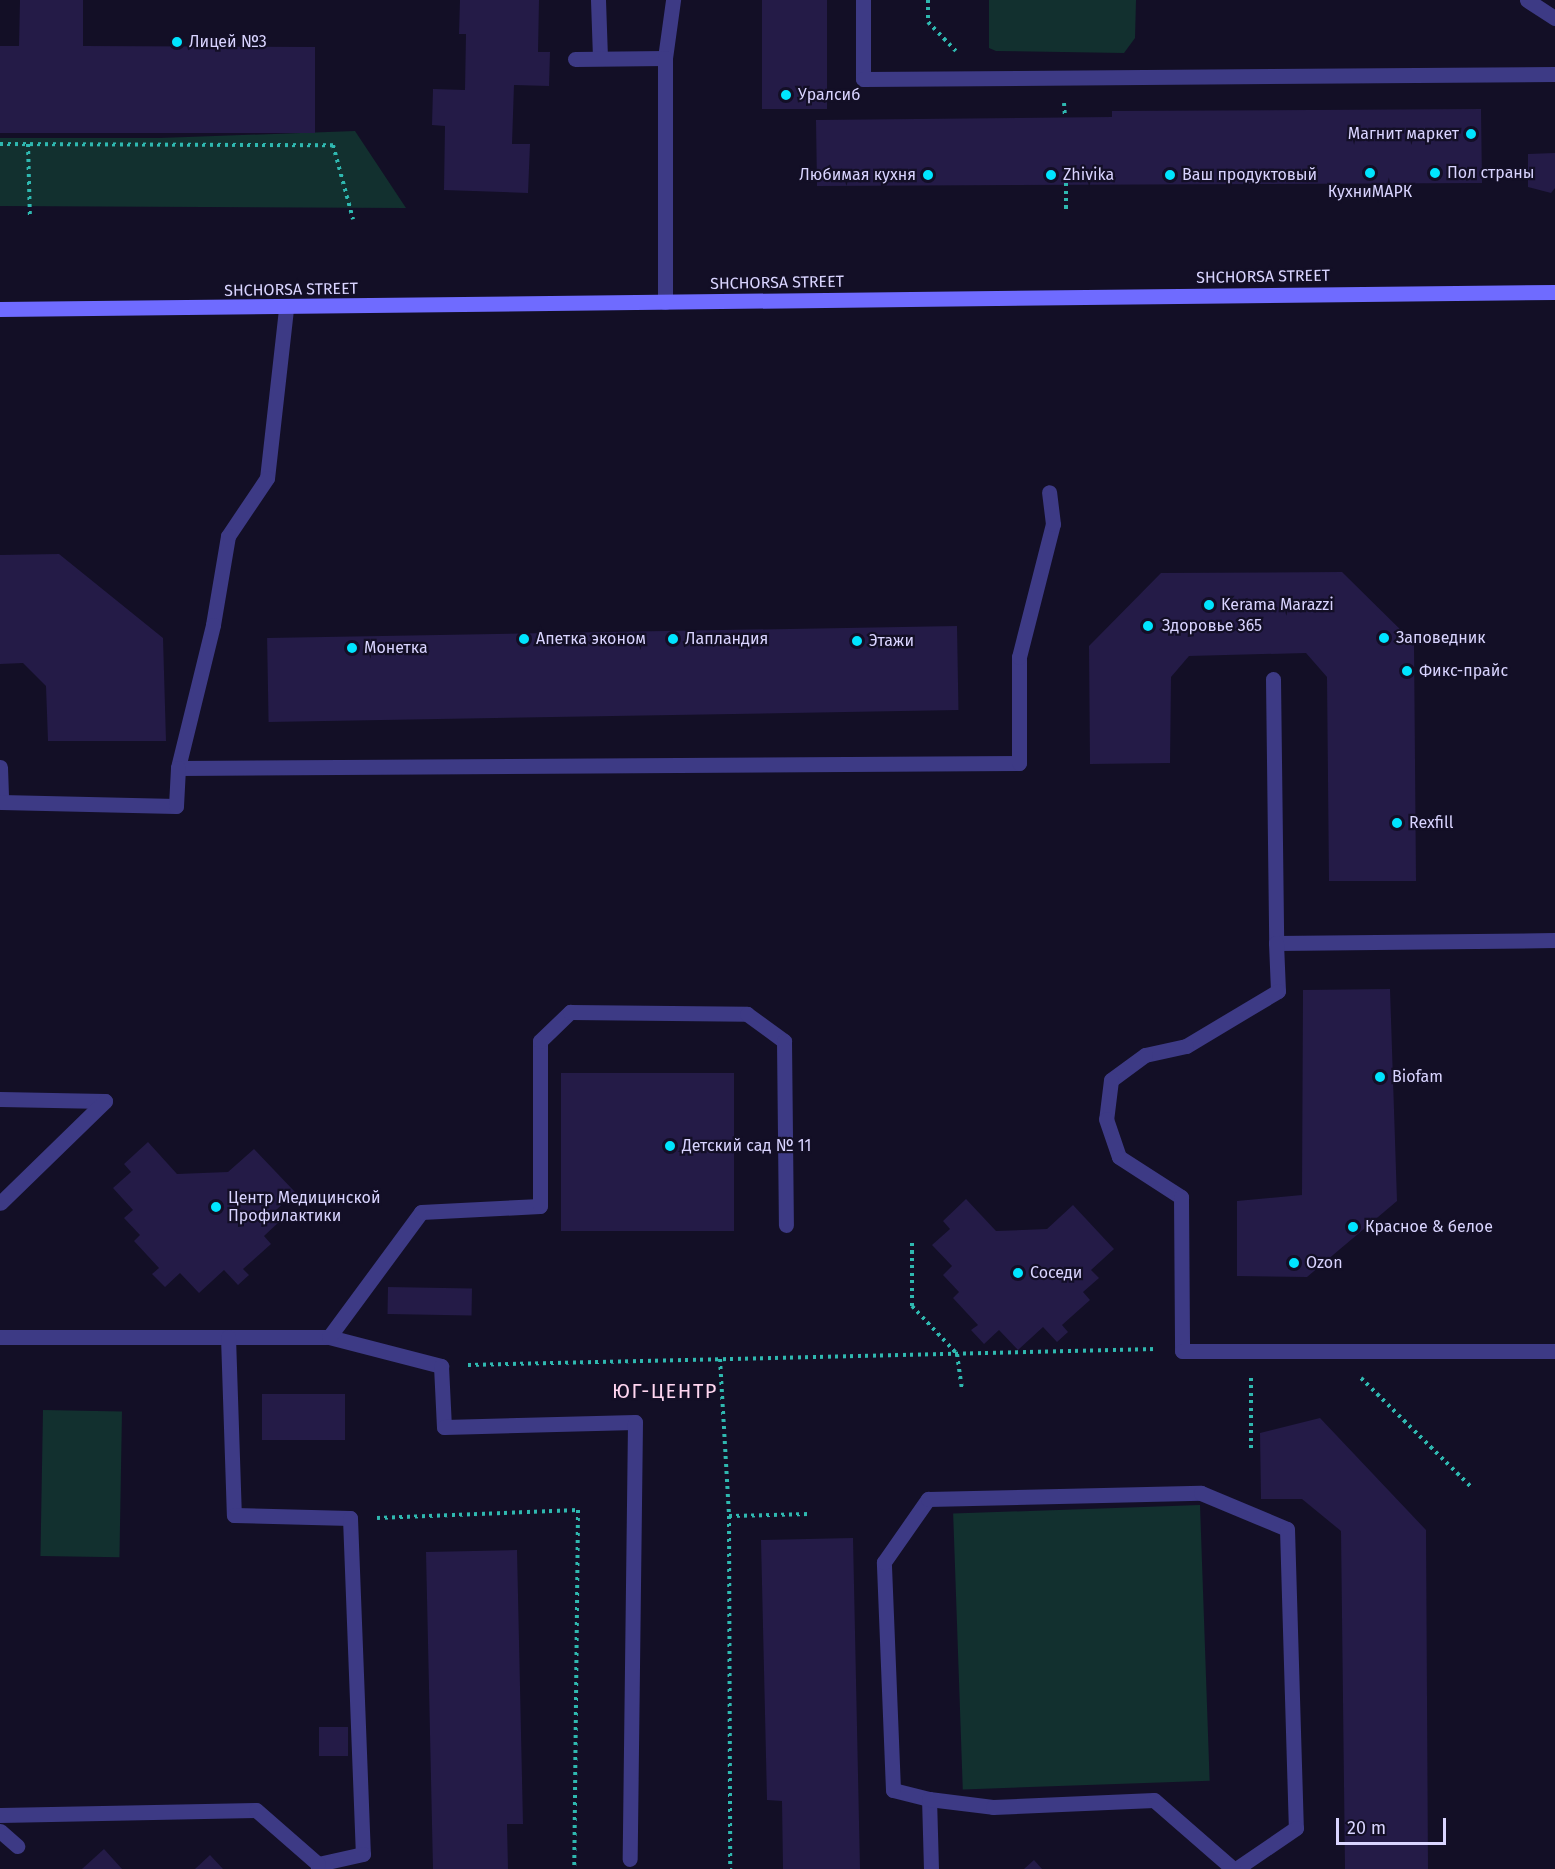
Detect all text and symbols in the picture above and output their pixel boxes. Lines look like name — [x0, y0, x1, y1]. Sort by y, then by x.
place label: Лицей №3 — [189, 32, 267, 52]
marker: Лицей №3 — [170, 35, 184, 49]
place label: Уралсиб — [798, 85, 860, 105]
marker: Уралсиб — [779, 88, 793, 102]
place label: Магнит маркет — [1348, 124, 1459, 144]
marker: Магнит маркет — [1464, 127, 1478, 141]
place label: Пол страны — [1447, 163, 1535, 183]
place label: Любимая кухня — [799, 165, 916, 185]
place label: Zhivika — [1063, 165, 1114, 185]
place label: Ваш продуктовый — [1182, 165, 1317, 185]
marker: КухниМАРК — [1363, 166, 1377, 180]
marker: Пол страны — [1428, 166, 1442, 180]
marker: Любимая кухня — [921, 168, 935, 182]
marker: Zhivika — [1044, 168, 1058, 182]
marker: Ваш продуктовый — [1163, 168, 1177, 182]
place label: КухниМАРК — [1328, 182, 1412, 202]
street label: SHCHORSA STREET — [1196, 266, 1330, 288]
street label: SHCHORSA STREET — [710, 272, 844, 294]
street label: SHCHORSA STREET — [224, 279, 358, 301]
place label: Kerama Marazzi — [1221, 595, 1334, 615]
marker: Kerama Marazzi — [1202, 598, 1216, 612]
place label: Здоровье 365 — [1162, 616, 1262, 636]
marker: Здоровье 365 — [1139, 617, 1157, 635]
place label: Заповедник — [1396, 628, 1486, 648]
place label: Апетка эконом — [536, 629, 646, 649]
place label: Лапландия — [685, 629, 768, 649]
place label: Этажи — [869, 631, 914, 651]
marker: Заповедник — [1377, 631, 1391, 645]
marker: Апетка эконом — [517, 632, 531, 646]
marker: Лапландия — [666, 632, 680, 646]
marker: Этажи — [850, 634, 864, 648]
place label: Монетка — [364, 638, 428, 658]
marker: Монетка — [345, 641, 359, 655]
place label: Фикс-прайс — [1419, 661, 1508, 681]
marker: Фикс-прайс — [1400, 664, 1414, 678]
place label: Rexfill — [1409, 813, 1453, 833]
marker: Rexfill — [1390, 816, 1404, 830]
place label: Biofam — [1392, 1067, 1443, 1087]
marker: Biofam — [1373, 1070, 1387, 1084]
place label: Детский сад № 11 — [682, 1136, 811, 1156]
marker: Детский сад № 11 — [663, 1139, 677, 1153]
place label: Центр Медицинской Профилактики — [228, 1188, 381, 1226]
marker: Центр Медицинской Профилактики — [209, 1200, 223, 1214]
place label: Красное & белое — [1365, 1217, 1493, 1237]
marker: Красное & белое — [1346, 1220, 1360, 1234]
place label: Ozon — [1306, 1253, 1343, 1273]
marker: Ozon — [1287, 1256, 1301, 1270]
place label: Соседи — [1030, 1263, 1082, 1283]
marker: Соседи — [1011, 1266, 1025, 1280]
district label: ЮГ-ЦЕНТР — [612, 1379, 718, 1403]
scale bar — [1339, 1806, 1448, 1844]
text: 20 m — [1347, 1817, 1386, 1839]

